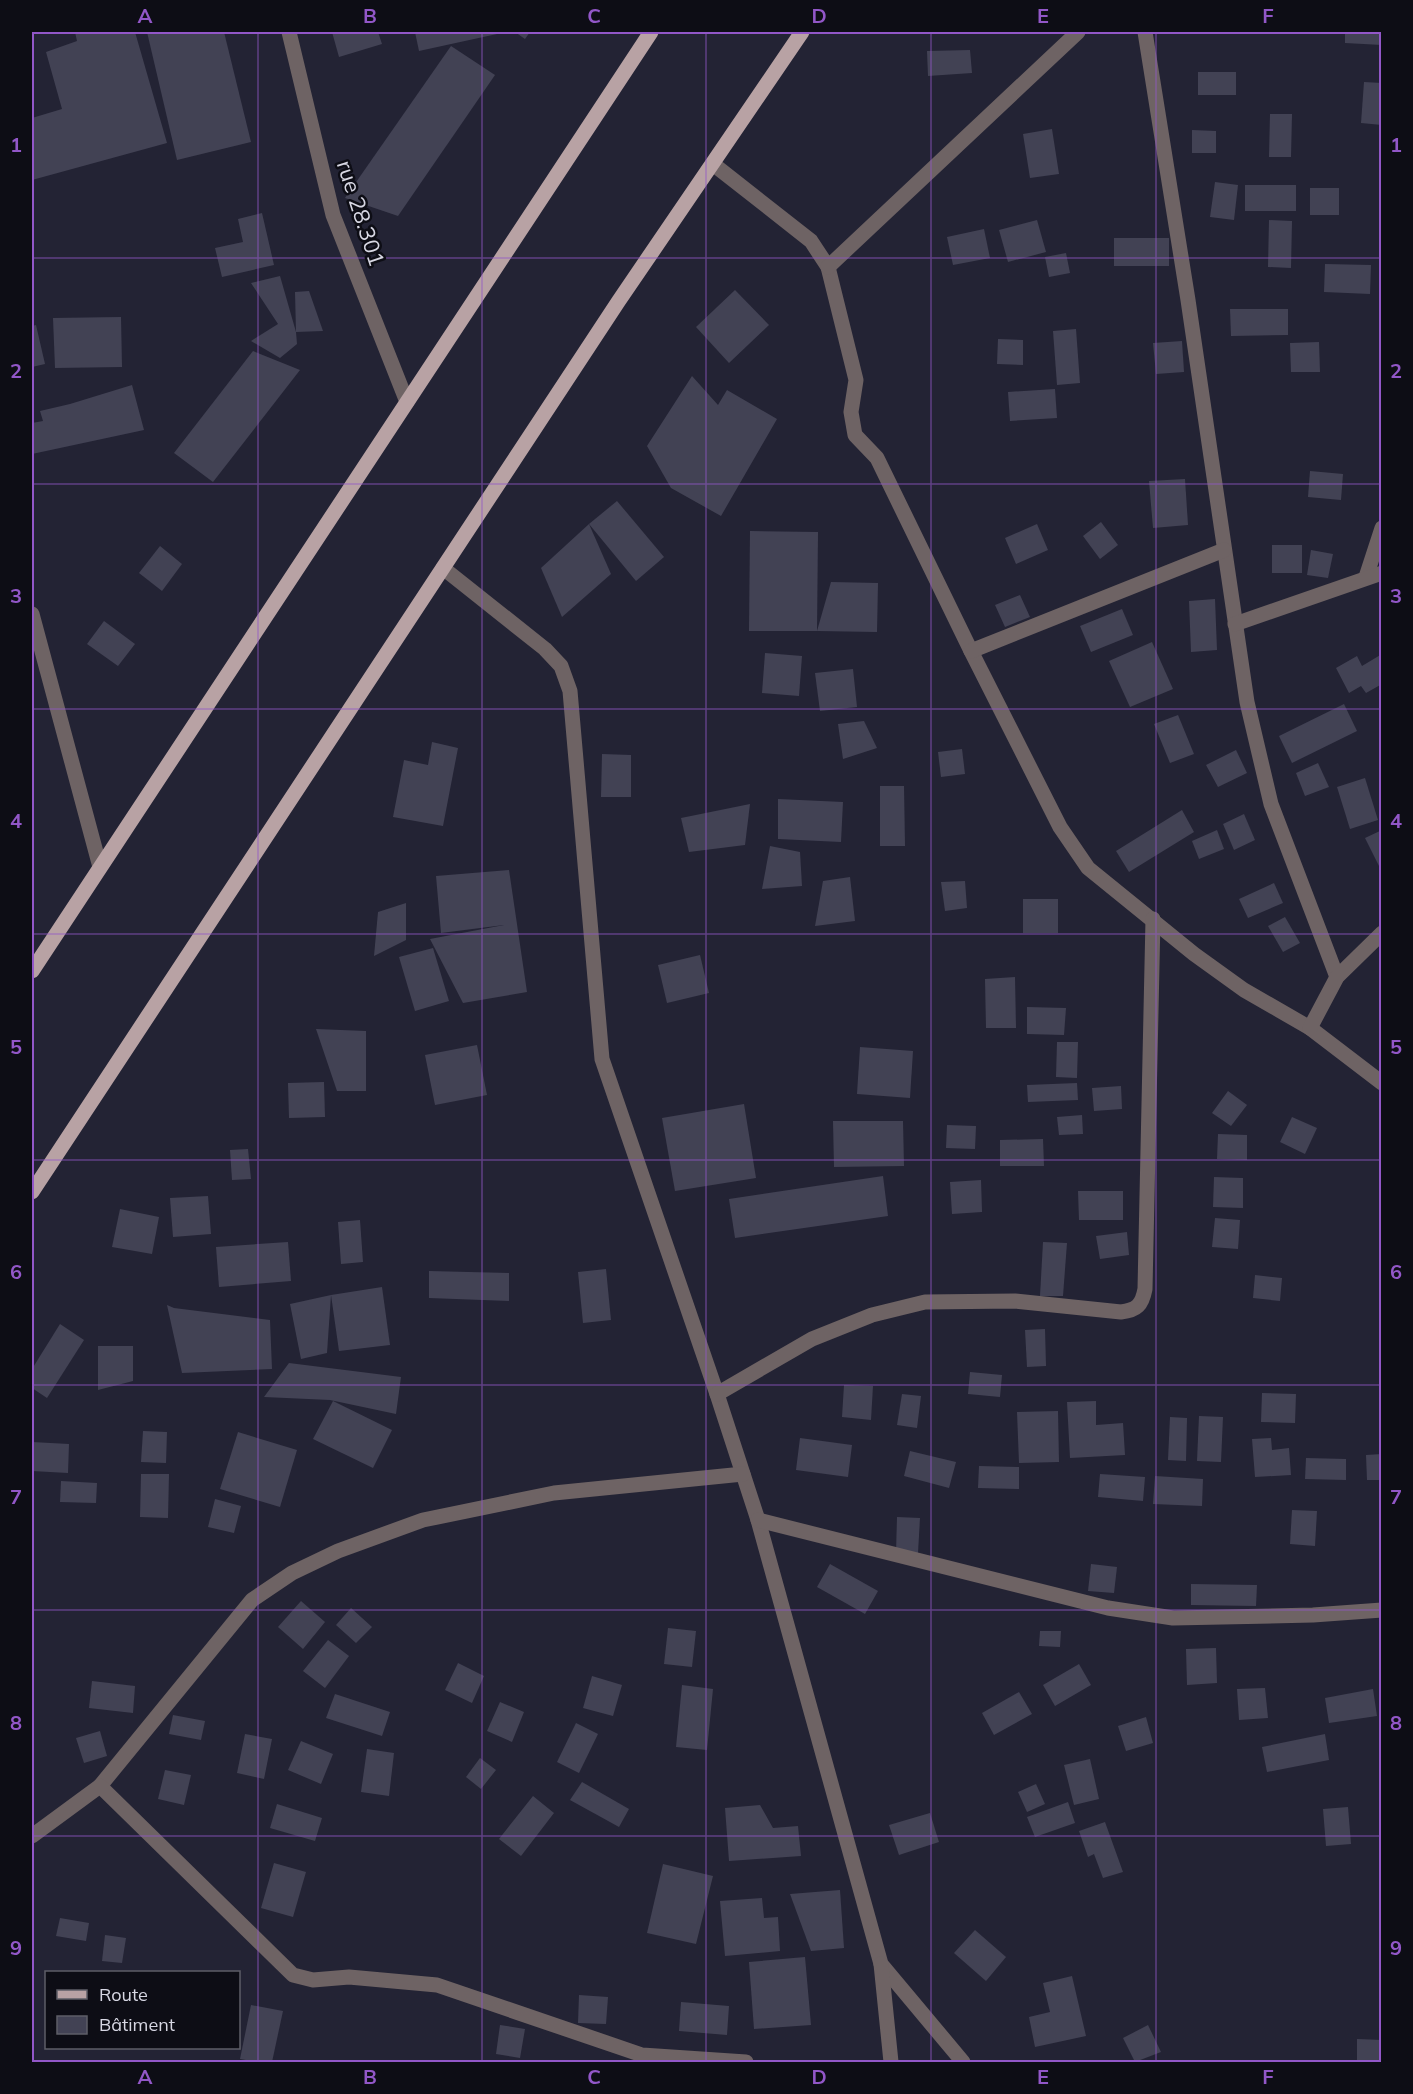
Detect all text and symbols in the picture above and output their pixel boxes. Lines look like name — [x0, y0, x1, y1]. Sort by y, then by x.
text: A — [138, 3, 153, 28]
text: B — [363, 3, 377, 28]
text: C — [587, 3, 601, 28]
text: D — [811, 3, 827, 28]
text: E — [1037, 3, 1049, 28]
text: F — [1262, 3, 1274, 28]
text: 1 — [10, 132, 22, 157]
text: 1 — [1390, 132, 1402, 157]
street label: rue 28.301 — [331, 157, 391, 269]
text: 2 — [10, 358, 22, 383]
text: 2 — [1390, 358, 1402, 383]
text: 3 — [10, 583, 22, 608]
text: 3 — [1390, 583, 1402, 608]
text: 4 — [10, 808, 22, 833]
text: 4 — [1390, 808, 1402, 833]
text: 5 — [10, 1034, 22, 1059]
text: 5 — [1390, 1034, 1402, 1059]
text: 6 — [10, 1259, 22, 1284]
text: 6 — [1390, 1259, 1402, 1284]
text: 7 — [10, 1484, 22, 1509]
text: 7 — [1390, 1484, 1402, 1509]
text: 8 — [10, 1710, 22, 1735]
text: 8 — [1390, 1710, 1402, 1735]
text: 9 — [10, 1935, 22, 1960]
text: 9 — [1390, 1935, 1402, 1960]
legend — [45, 1971, 240, 2049]
text: Route — [99, 1983, 148, 2006]
text: Bâtiment — [99, 2013, 175, 2036]
text: A — [138, 2064, 153, 2089]
text: B — [363, 2064, 377, 2089]
text: C — [587, 2064, 601, 2089]
text: D — [811, 2064, 827, 2089]
text: E — [1037, 2064, 1049, 2089]
text: F — [1262, 2064, 1274, 2089]

